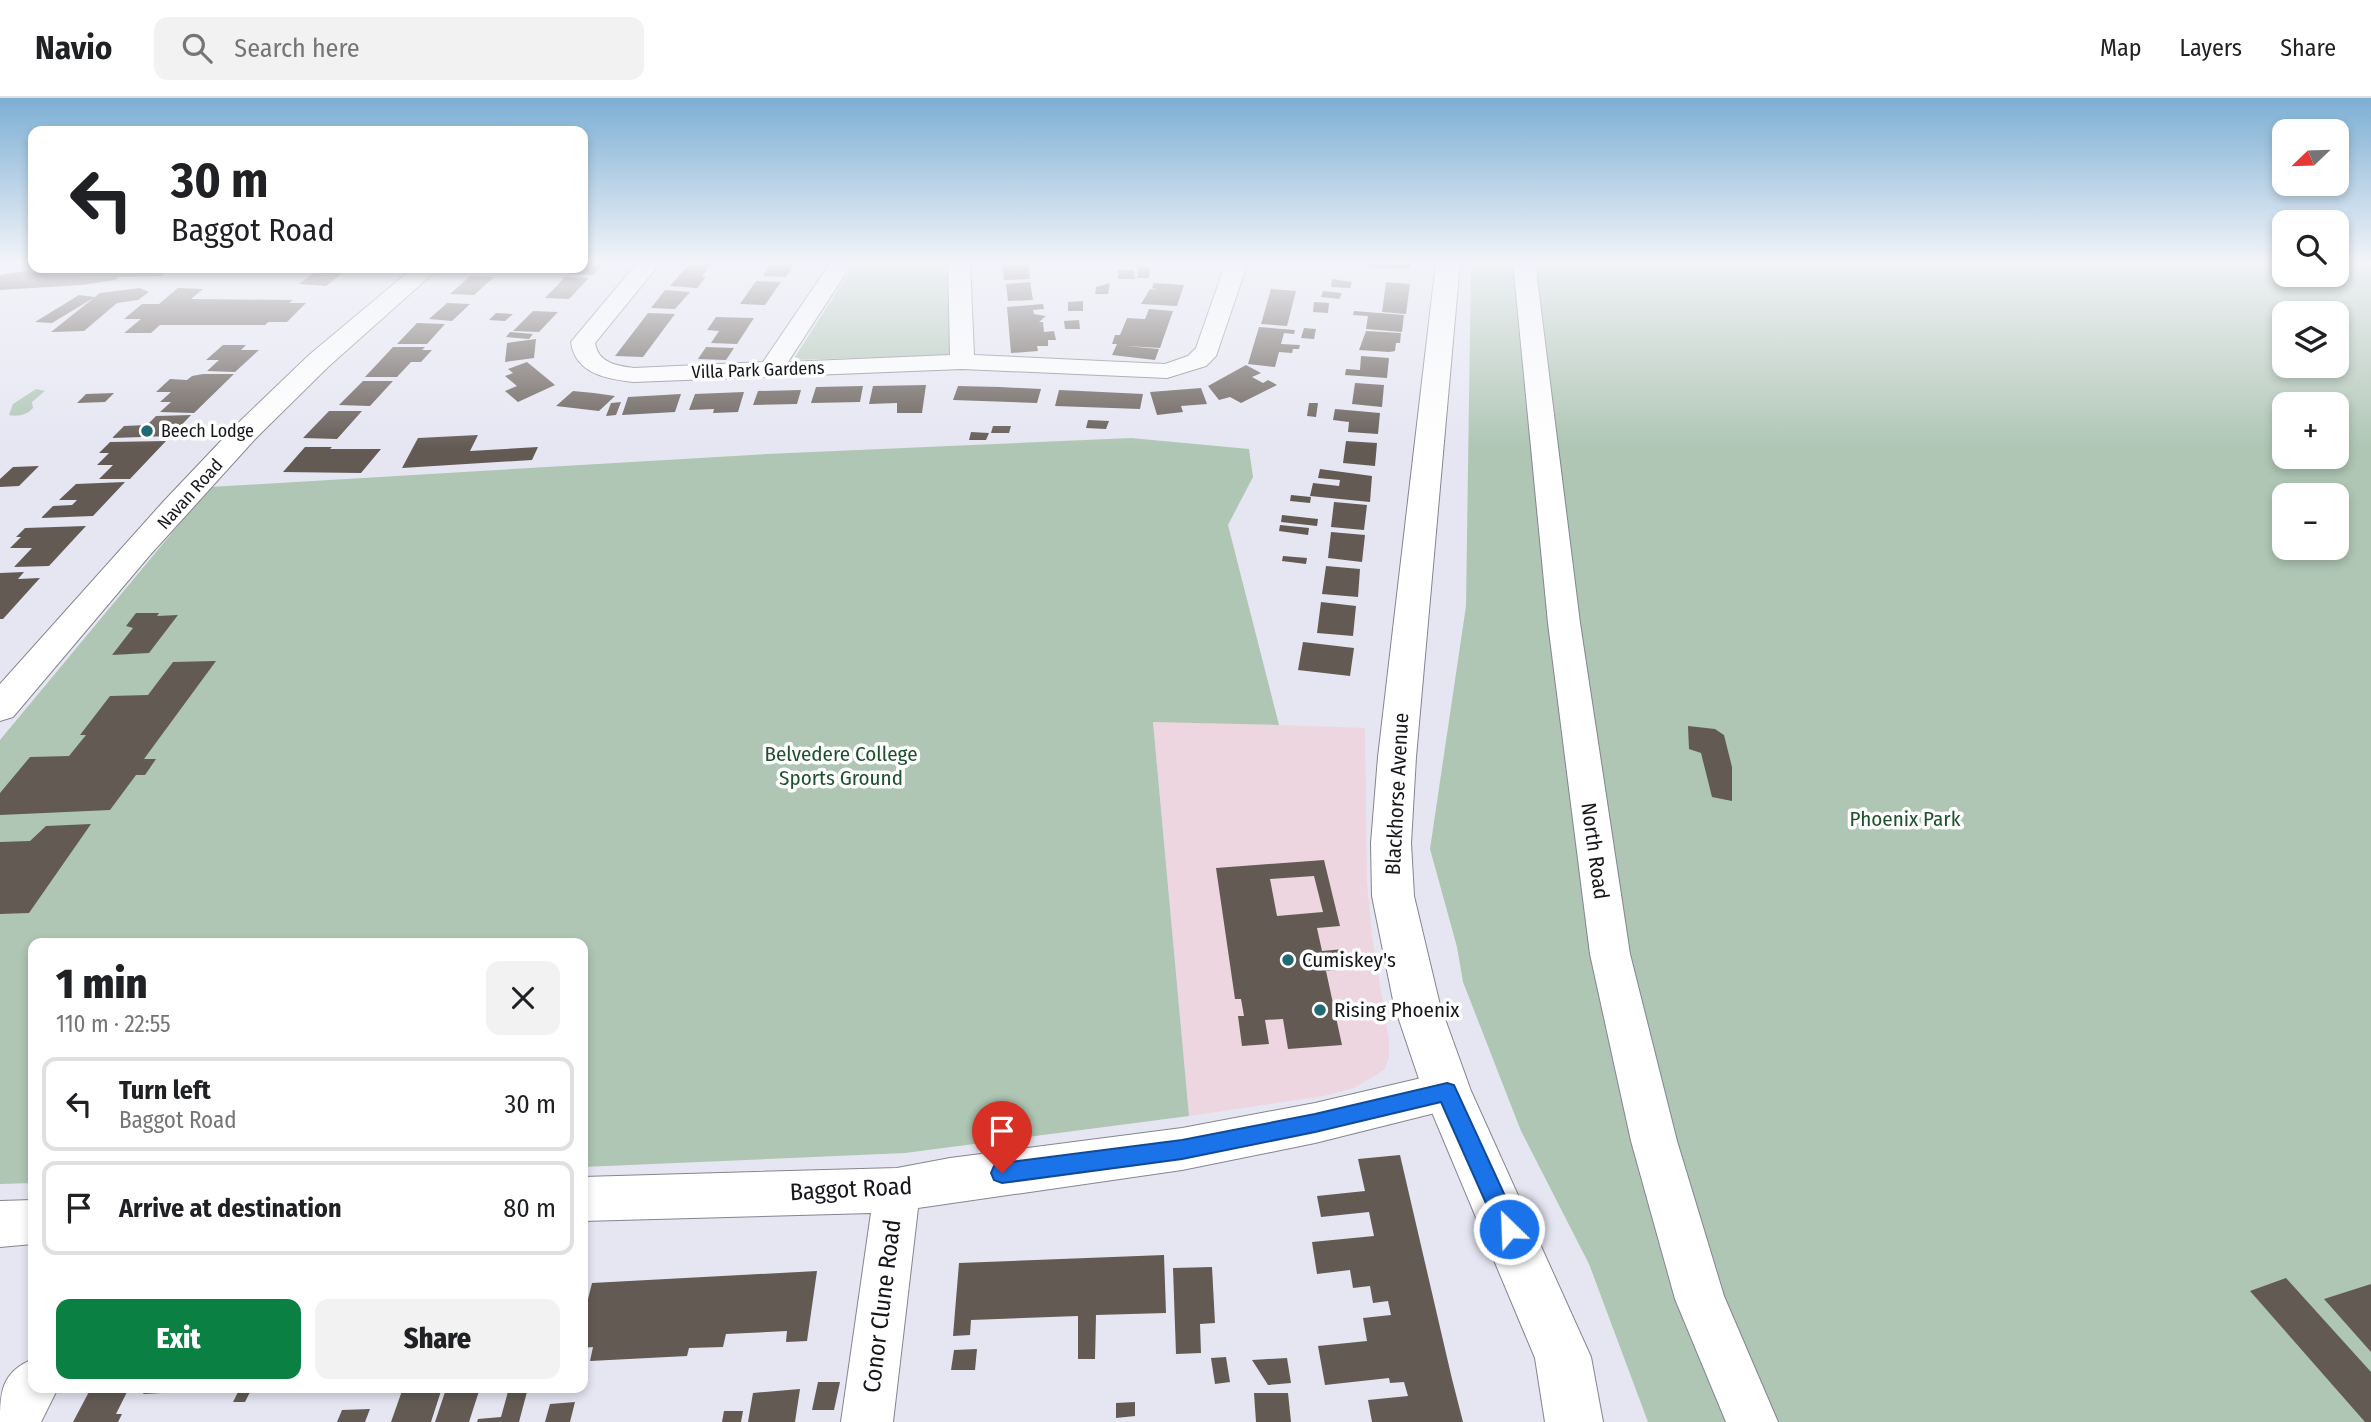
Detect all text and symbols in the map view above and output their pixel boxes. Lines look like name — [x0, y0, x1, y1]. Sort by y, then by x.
search box — [154, 17, 644, 80]
text: Navio — [35, 28, 112, 68]
icon: search — [178, 29, 216, 67]
text: Search here — [234, 33, 360, 64]
text: Map — [2100, 34, 2142, 62]
text: Layers — [2180, 34, 2242, 62]
text: Share — [2280, 34, 2336, 62]
north arrow — [2272, 119, 2348, 196]
map controls — [2272, 119, 2349, 560]
text: 30 m — [171, 151, 269, 210]
icon: left — [56, 154, 147, 245]
button: search — [2272, 210, 2349, 287]
text: Baggot Road — [171, 211, 335, 249]
button: layers — [2272, 301, 2349, 378]
street label: Villa Park Gardens — [691, 357, 825, 383]
button: + — [2272, 392, 2349, 469]
place label: Beech Lodge — [161, 420, 254, 442]
marker: Beech Lodge — [139, 423, 155, 439]
street label: Navan Road — [153, 454, 227, 534]
button: − — [2272, 483, 2349, 560]
street label: Blackhorse Avenue — [1380, 712, 1414, 876]
park label: Belvedere College Sports Ground — [764, 741, 918, 791]
street label: North Road — [1575, 801, 1615, 901]
park label: Phoenix Park — [1850, 806, 1961, 832]
place label: Cumiskey's — [1302, 947, 1396, 973]
marker: Cumiskey's — [1280, 952, 1296, 968]
text: 1 min — [56, 959, 147, 1009]
button: close — [486, 961, 560, 1035]
place label: Rising Phoenix — [1334, 997, 1460, 1023]
marker: Rising Phoenix — [1312, 1002, 1328, 1018]
text: 110 m · 22:55 — [56, 1010, 171, 1038]
text: Turn left — [119, 1075, 211, 1106]
icon: left — [60, 1085, 98, 1123]
text: 30 m — [505, 1089, 556, 1120]
pin — [972, 1101, 1032, 1173]
text: Baggot Road — [119, 1106, 237, 1134]
icon: arrive — [983, 1112, 1021, 1150]
street label: Baggot Road — [789, 1172, 913, 1206]
icon: arrive — [60, 1189, 98, 1227]
position arrow — [1472, 1192, 1546, 1266]
text: Arrive at destination — [119, 1193, 342, 1224]
text: 80 m — [503, 1193, 556, 1224]
street label: Conor Clune Road — [857, 1218, 907, 1394]
button: Exit — [56, 1299, 301, 1379]
button: Share — [315, 1299, 560, 1379]

